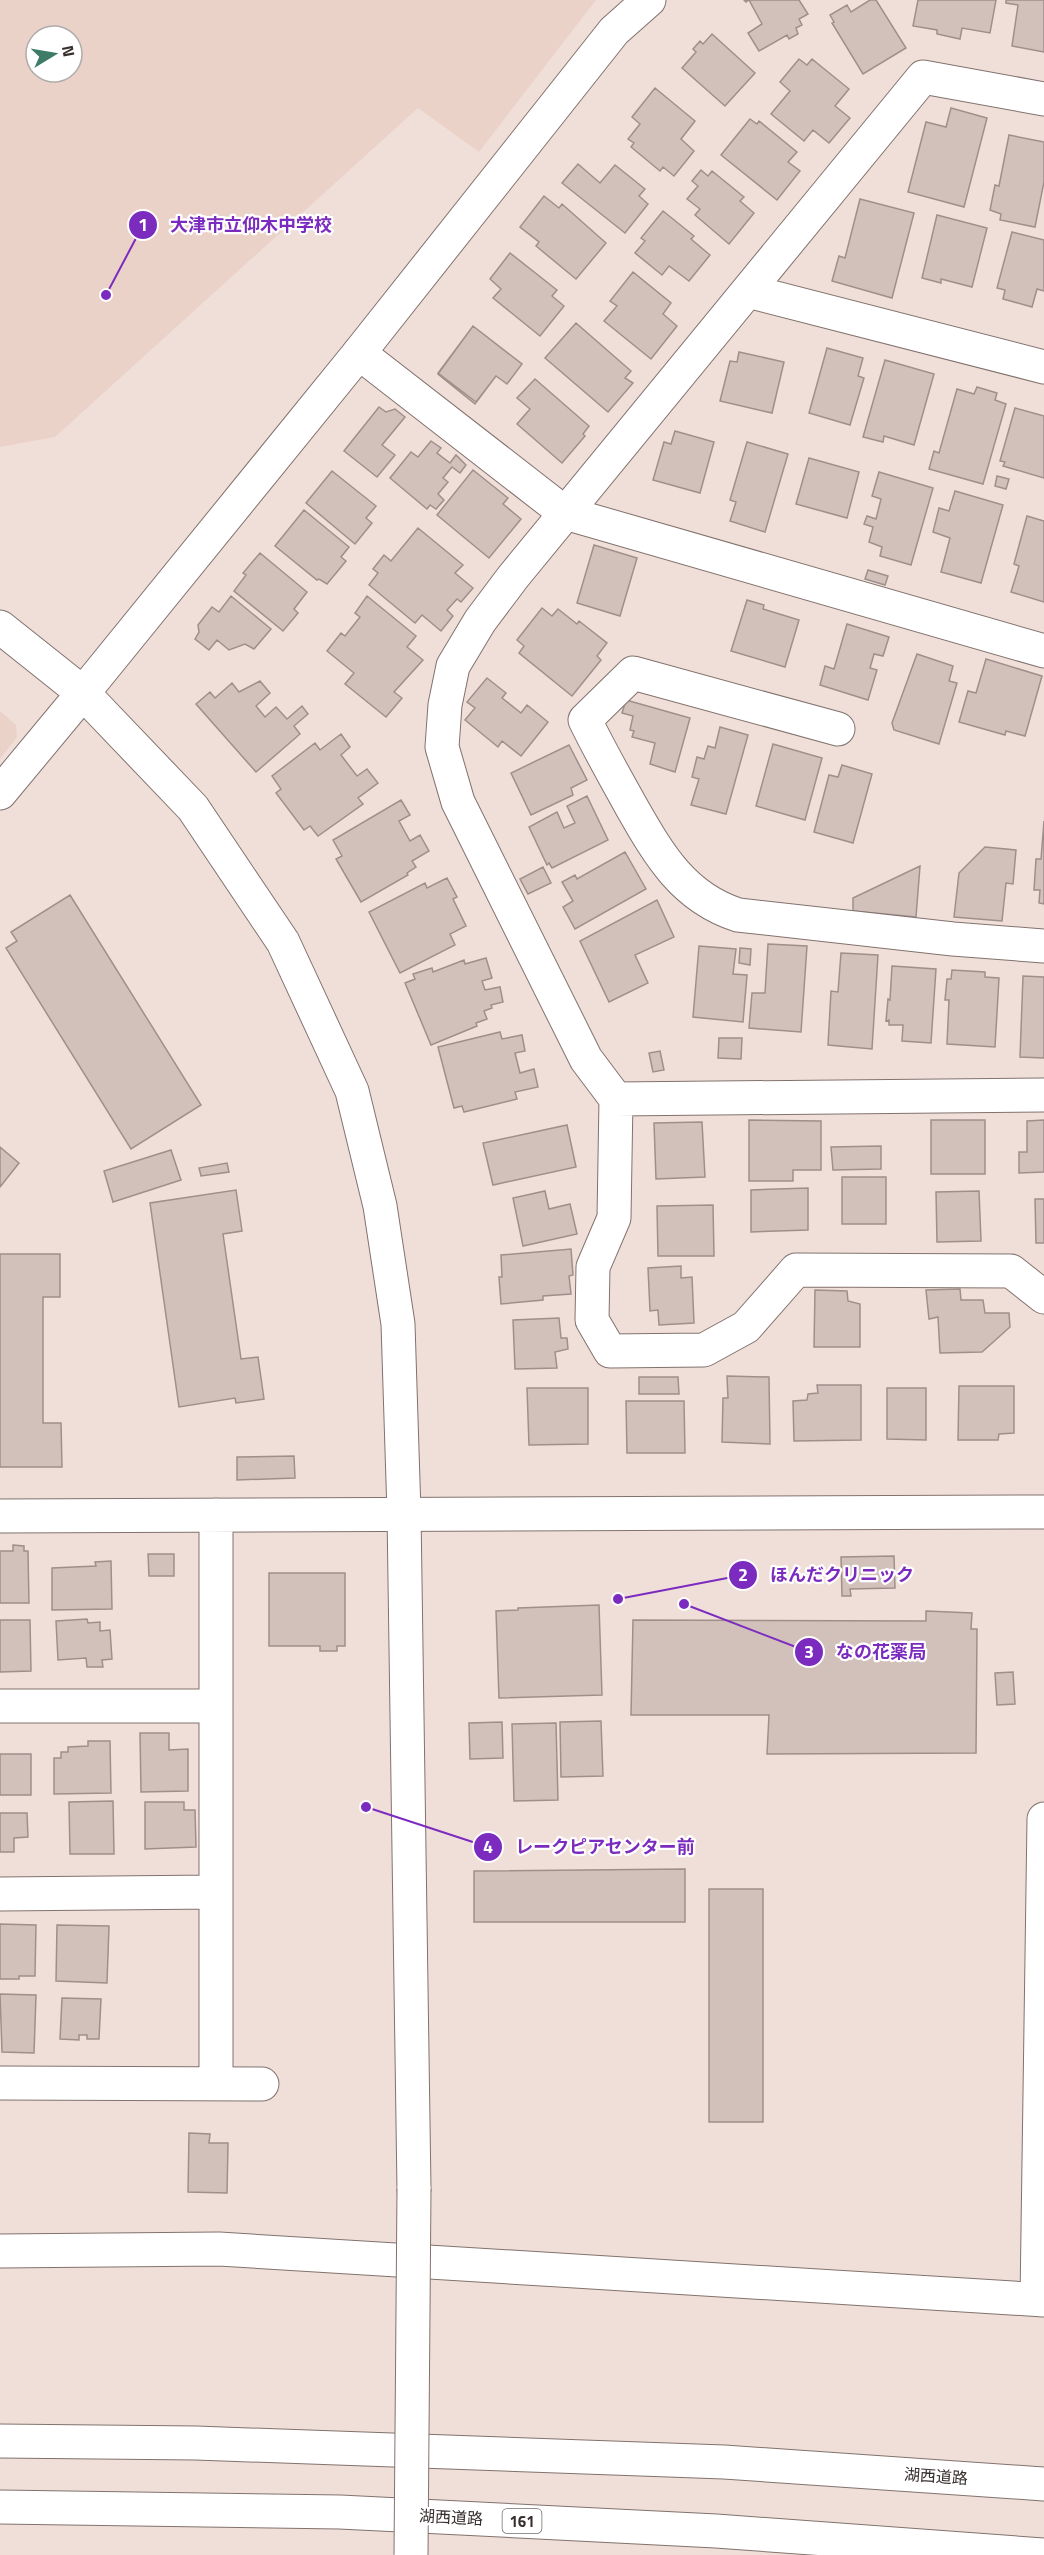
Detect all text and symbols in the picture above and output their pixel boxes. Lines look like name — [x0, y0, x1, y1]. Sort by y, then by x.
north arrow — [24, 24, 84, 84]
text: N — [56, 43, 82, 59]
callout: 大津市立仰木中学校 — [128, 207, 344, 243]
text: 1 — [138, 211, 148, 238]
text: 大津市立仰木中学校 — [170, 211, 332, 238]
callout: ほんだクリニック — [728, 1557, 926, 1593]
text: 2 — [738, 1561, 748, 1588]
text: ほんだクリニック — [770, 1561, 914, 1588]
callout: なの花薬局 — [794, 1634, 938, 1670]
text: 3 — [804, 1638, 814, 1665]
text: なの花薬局 — [836, 1638, 926, 1665]
callout: レークピアセンター前 — [473, 1829, 707, 1865]
text: 4 — [483, 1833, 493, 1860]
text: レークピアセンター前 — [515, 1833, 695, 1860]
street label: 湖西道路 — [903, 2462, 969, 2490]
street label: 湖西道路 — [418, 2503, 484, 2531]
road number: 161 — [502, 2509, 542, 2533]

